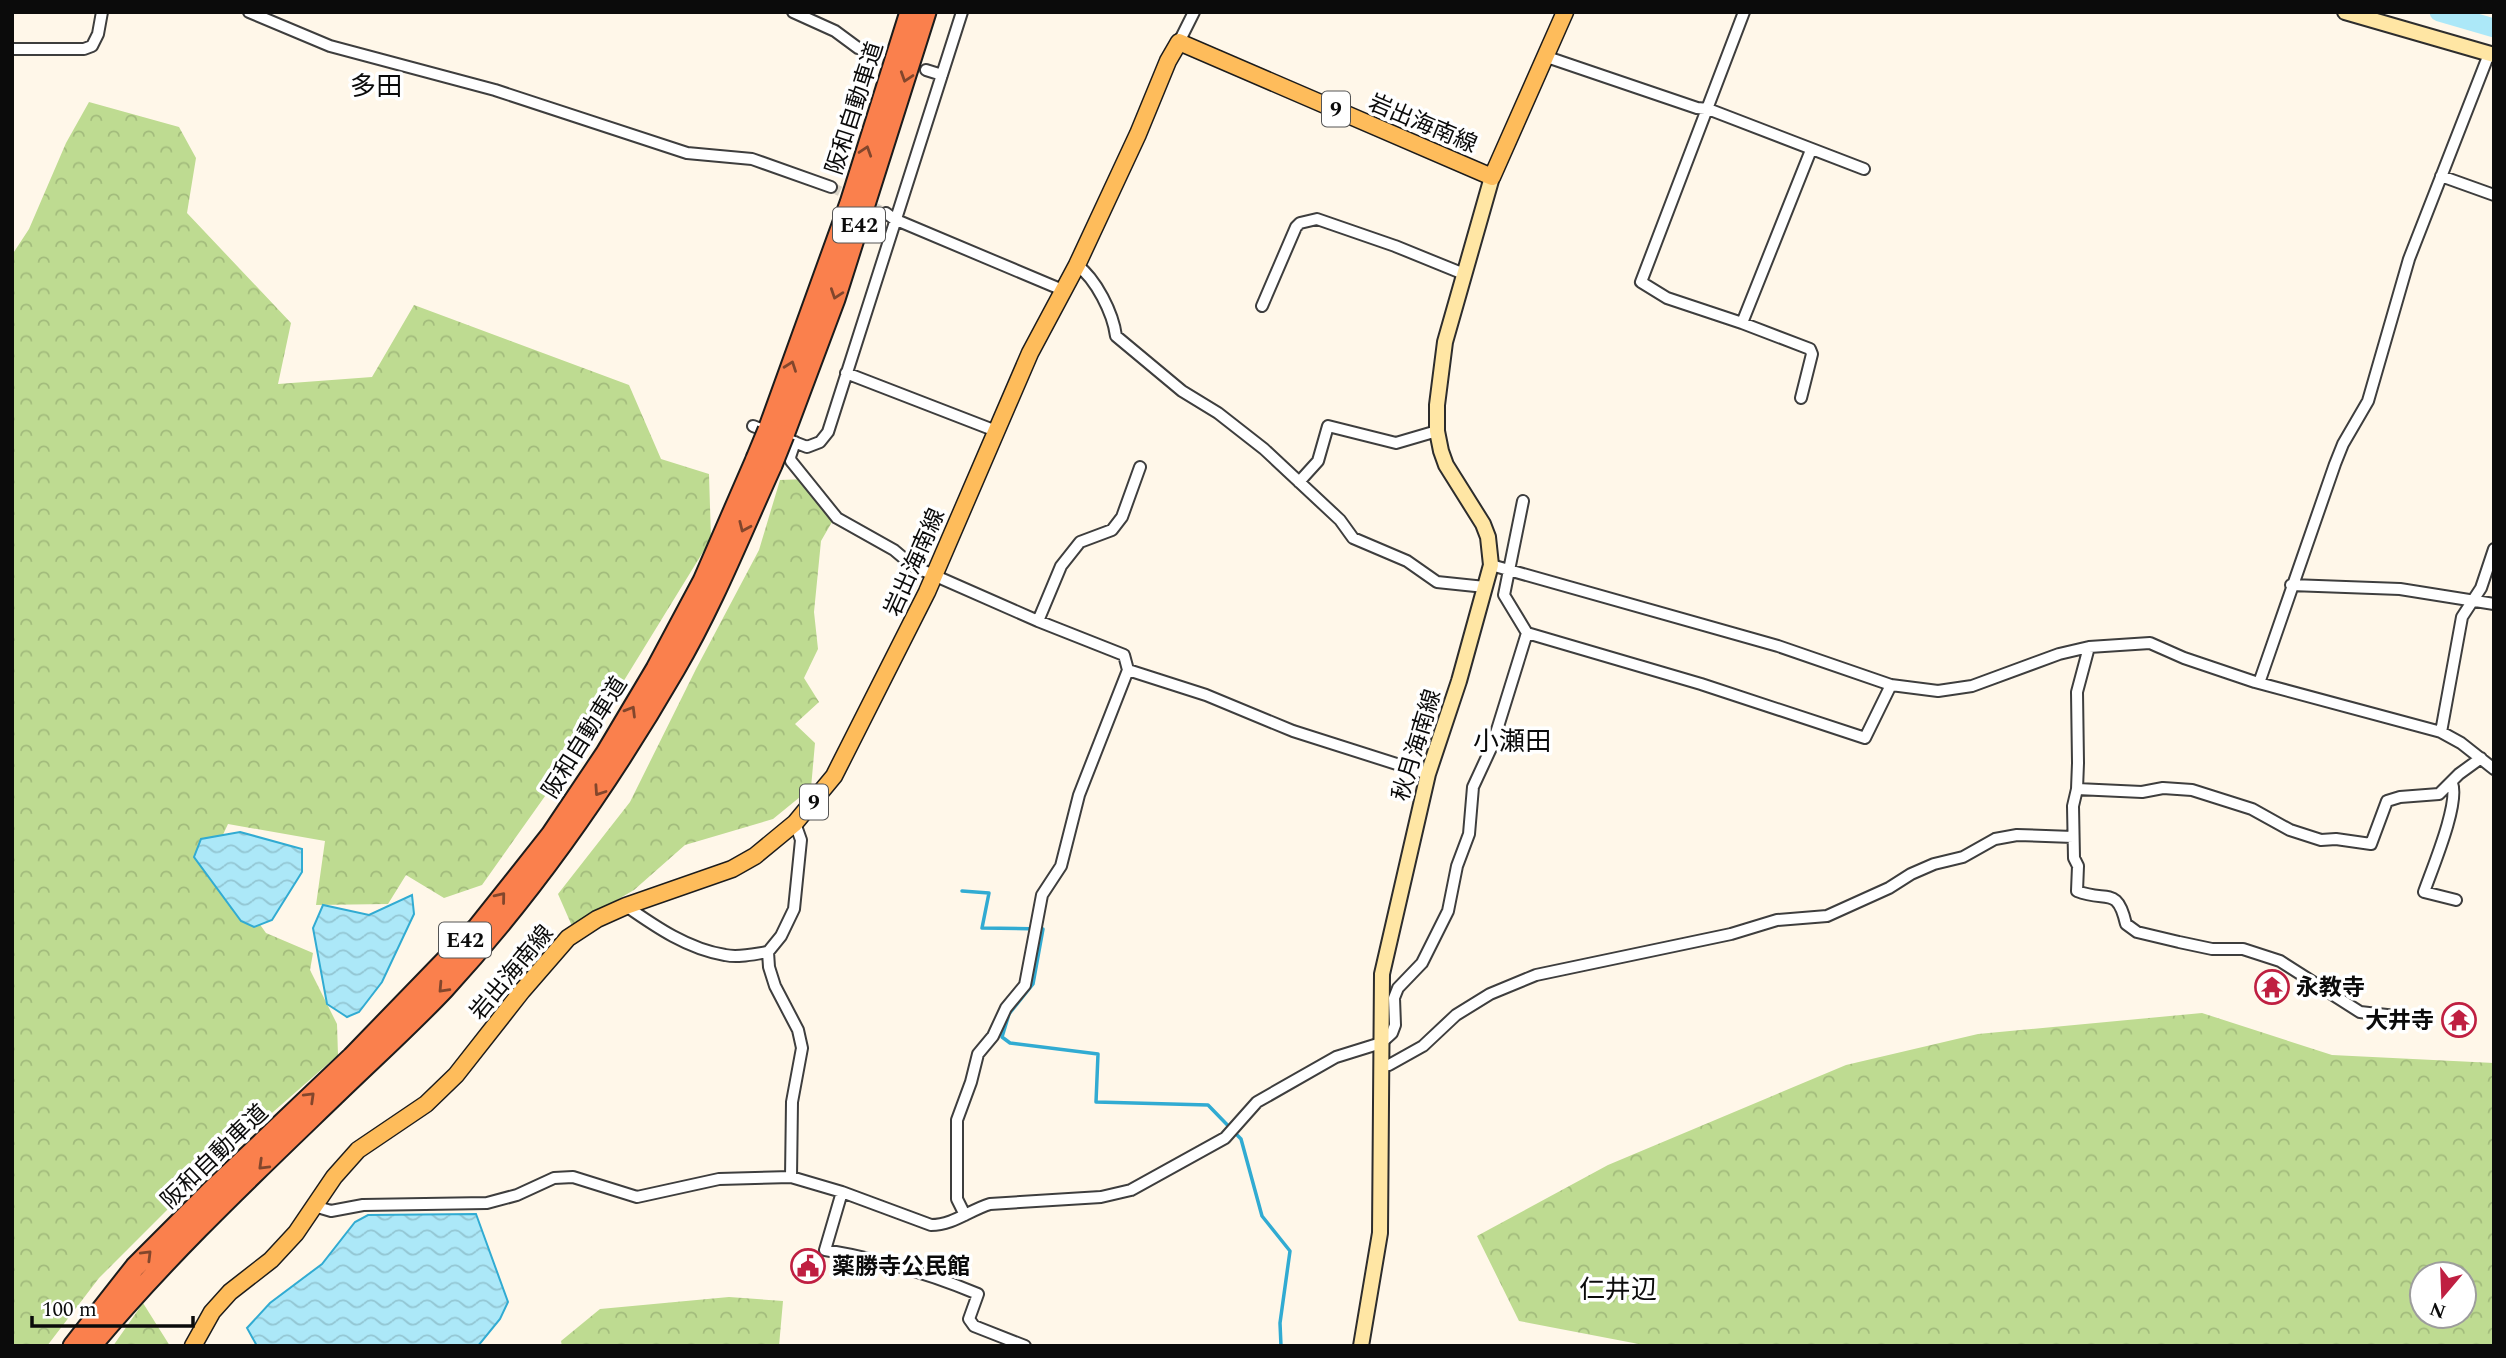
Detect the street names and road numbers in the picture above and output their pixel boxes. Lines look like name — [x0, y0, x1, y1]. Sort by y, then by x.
street label: 阪和自動車道 — [817, 37, 893, 179]
street label: 岩出海南線 — [1363, 86, 1482, 163]
road number: 9 — [1322, 92, 1350, 126]
road number: E42 — [833, 208, 885, 243]
street label: 岩出海南線 — [876, 503, 955, 622]
street label: 阪和自動車道 — [534, 670, 637, 806]
street label: 秋月海南線 — [1384, 685, 1451, 806]
road number: 9 — [800, 784, 828, 820]
street label: 岩出海南線 — [462, 918, 563, 1028]
road number: E42 — [439, 922, 491, 958]
street label: 阪和自動車道 — [153, 1097, 277, 1218]

